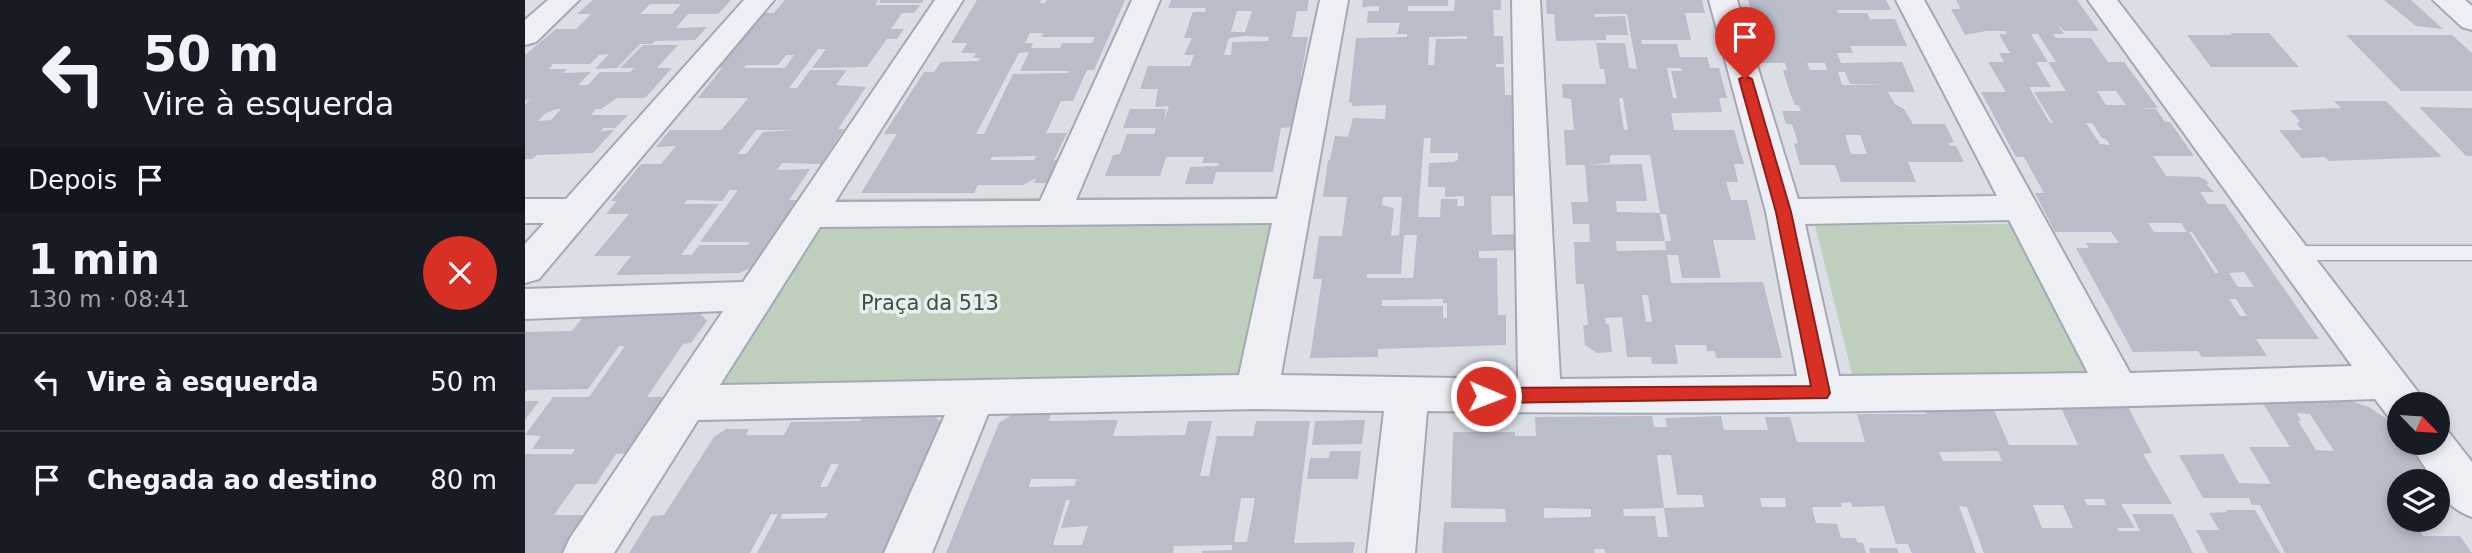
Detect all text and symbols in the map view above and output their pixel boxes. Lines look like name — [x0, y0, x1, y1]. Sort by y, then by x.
pin — [1715, 7, 1775, 79]
icon: arrive — [1726, 18, 1764, 56]
text: 50 m — [143, 26, 279, 83]
icon: left — [28, 28, 119, 119]
text: Vire à esquerda — [143, 85, 394, 123]
icon: arrive — [131, 161, 169, 199]
text: Depois — [28, 165, 117, 195]
text: 1 min — [28, 235, 160, 284]
button: close — [423, 236, 497, 310]
text: 130 m · 08:41 — [28, 286, 190, 312]
park label: Praça da 513 — [861, 291, 999, 315]
position arrow — [1449, 359, 1523, 433]
icon: left — [28, 363, 66, 401]
text: Vire à esquerda — [87, 367, 319, 397]
text: 50 m — [430, 367, 497, 397]
north arrow — [2387, 392, 2450, 455]
map controls — [2387, 392, 2450, 532]
icon: arrive — [28, 461, 66, 499]
text: Chegada ao destino — [87, 465, 377, 495]
text: 80 m — [430, 465, 497, 495]
button: layers — [2387, 469, 2450, 532]

